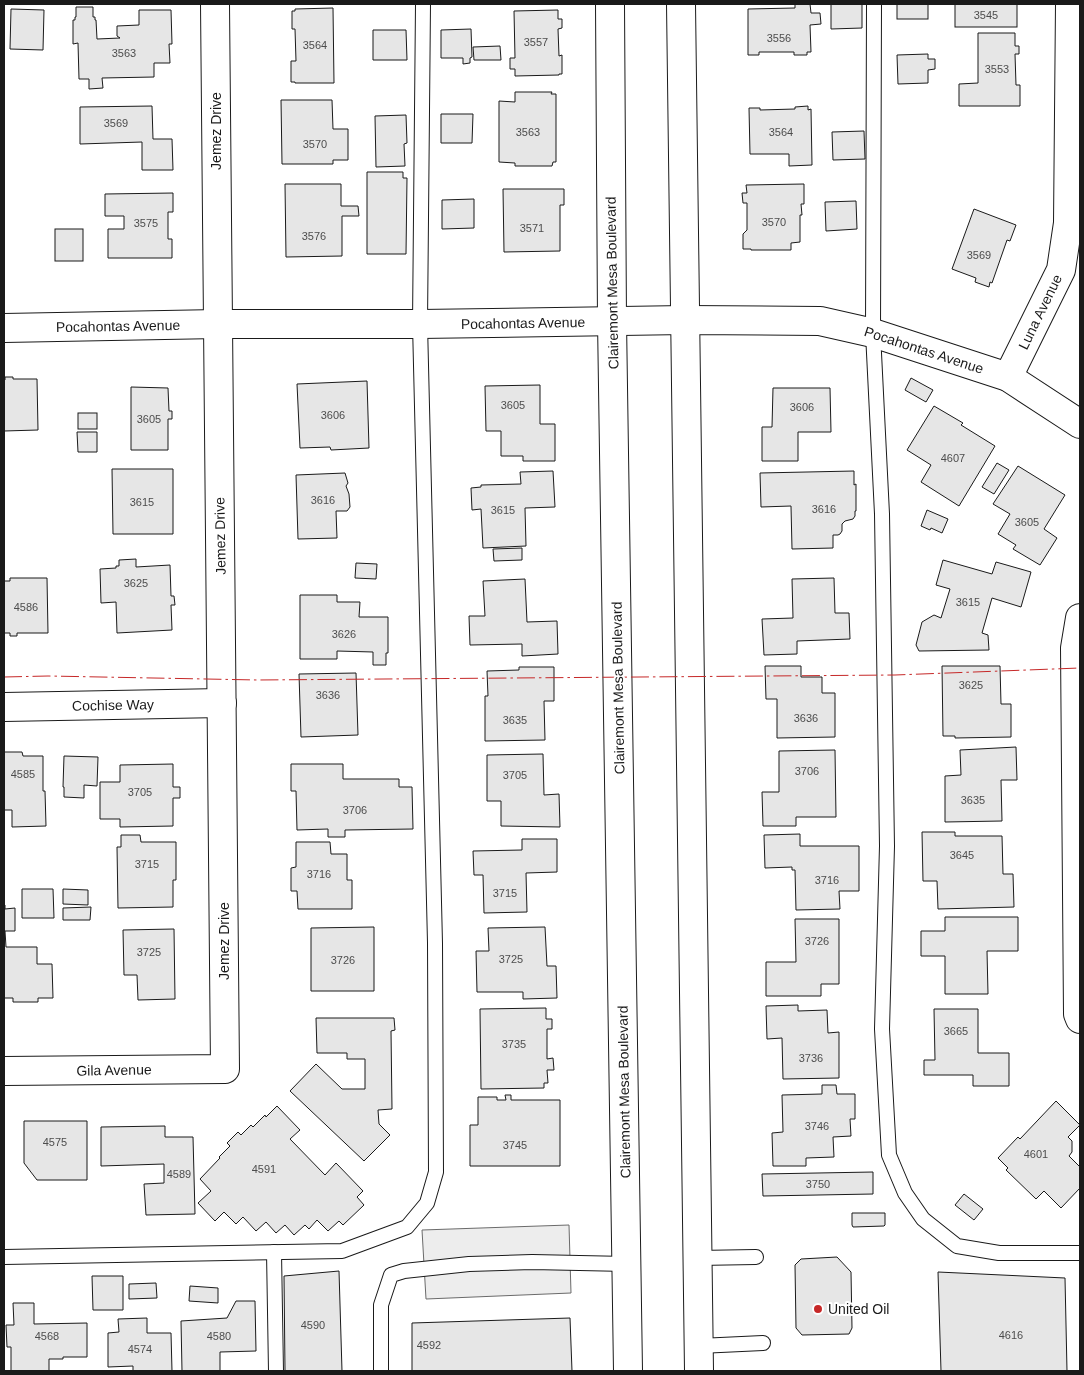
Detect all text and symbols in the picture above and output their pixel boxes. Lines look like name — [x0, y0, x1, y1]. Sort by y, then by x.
house number: 3545 — [974, 9, 998, 21]
house number: 3556 — [767, 32, 791, 44]
house number: 3557 — [524, 36, 548, 48]
house number: 3564 — [303, 39, 327, 51]
house number: 3563 — [112, 47, 136, 59]
house number: 3553 — [985, 63, 1009, 75]
street label: Jemez Drive — [208, 92, 224, 170]
house number: 3569 — [104, 117, 128, 129]
house number: 3563 — [516, 126, 540, 138]
house number: 3564 — [769, 126, 793, 138]
house number: 3570 — [303, 138, 327, 150]
street label: Clairemont Mesa Boulevard — [602, 196, 622, 370]
house number: 3570 — [762, 216, 786, 228]
house number: 3575 — [134, 217, 158, 229]
house number: 3571 — [520, 222, 544, 234]
house number: 3576 — [302, 230, 326, 242]
house number: 3569 — [967, 249, 991, 261]
street label: Luna Avenue — [1015, 272, 1065, 352]
street label: Pocahontas Avenue — [461, 314, 585, 332]
street label: Pocahontas Avenue — [56, 317, 180, 335]
street label: Pocahontas Avenue — [862, 323, 986, 377]
house number: 3605 — [501, 399, 525, 411]
house number: 3606 — [790, 401, 814, 413]
house number: 3606 — [321, 409, 345, 421]
house number: 3605 — [137, 413, 161, 425]
house number: 4607 — [941, 452, 965, 464]
house number: 3616 — [311, 494, 335, 506]
house number: 3615 — [130, 496, 154, 508]
street label: Jemez Drive — [211, 497, 229, 575]
house number: 3616 — [812, 503, 836, 515]
house number: 3615 — [491, 504, 515, 516]
house number: 3605 — [1015, 516, 1039, 528]
house number: 3625 — [124, 577, 148, 589]
house number: 3615 — [956, 596, 980, 608]
house number: 4586 — [14, 601, 38, 613]
street label: Clairemont Mesa Boulevard — [608, 601, 628, 775]
house number: 3626 — [332, 628, 356, 640]
house number: 3625 — [959, 679, 983, 691]
house number: 3636 — [316, 689, 340, 701]
street label: Cochise Way — [72, 696, 154, 714]
house number: 3636 — [794, 712, 818, 724]
house number: 3635 — [503, 714, 527, 726]
house number: 3706 — [795, 765, 819, 777]
house number: 4585 — [11, 768, 35, 780]
house number: 3705 — [503, 769, 527, 781]
house number: 3705 — [128, 786, 152, 798]
house number: 3635 — [961, 794, 985, 806]
house number: 3706 — [343, 804, 367, 816]
house number: 3645 — [950, 849, 974, 861]
house number: 3715 — [135, 858, 159, 870]
house number: 3716 — [307, 868, 331, 880]
house number: 3716 — [815, 874, 839, 886]
house number: 3715 — [493, 887, 517, 899]
street label: Jemez Drive — [216, 902, 232, 980]
house number: 3726 — [805, 935, 829, 947]
house number: 3725 — [137, 946, 161, 958]
house number: 3725 — [499, 953, 523, 965]
house number: 3726 — [331, 954, 355, 966]
street label: Clairemont Mesa Boulevard — [614, 1005, 634, 1179]
house number: 3665 — [944, 1025, 968, 1037]
house number: 3735 — [502, 1038, 526, 1050]
house number: 3736 — [799, 1052, 823, 1064]
street label: Gila Avenue — [76, 1061, 152, 1079]
house number: 3746 — [805, 1120, 829, 1132]
house number: 4575 — [43, 1136, 67, 1148]
house number: 3745 — [503, 1139, 527, 1151]
house number: 4601 — [1024, 1148, 1048, 1160]
house number: 4591 — [252, 1163, 276, 1175]
house number: 4589 — [167, 1168, 191, 1180]
house number: 3750 — [806, 1178, 830, 1190]
place label: United Oil — [828, 1301, 889, 1317]
marker: United Oil — [812, 1303, 824, 1315]
house number: 4590 — [301, 1319, 325, 1331]
house number: 4616 — [999, 1329, 1023, 1341]
house number: 4568 — [35, 1330, 59, 1342]
house number: 4580 — [207, 1330, 231, 1342]
house number: 4592 — [417, 1339, 441, 1351]
house number: 4574 — [128, 1343, 152, 1355]

